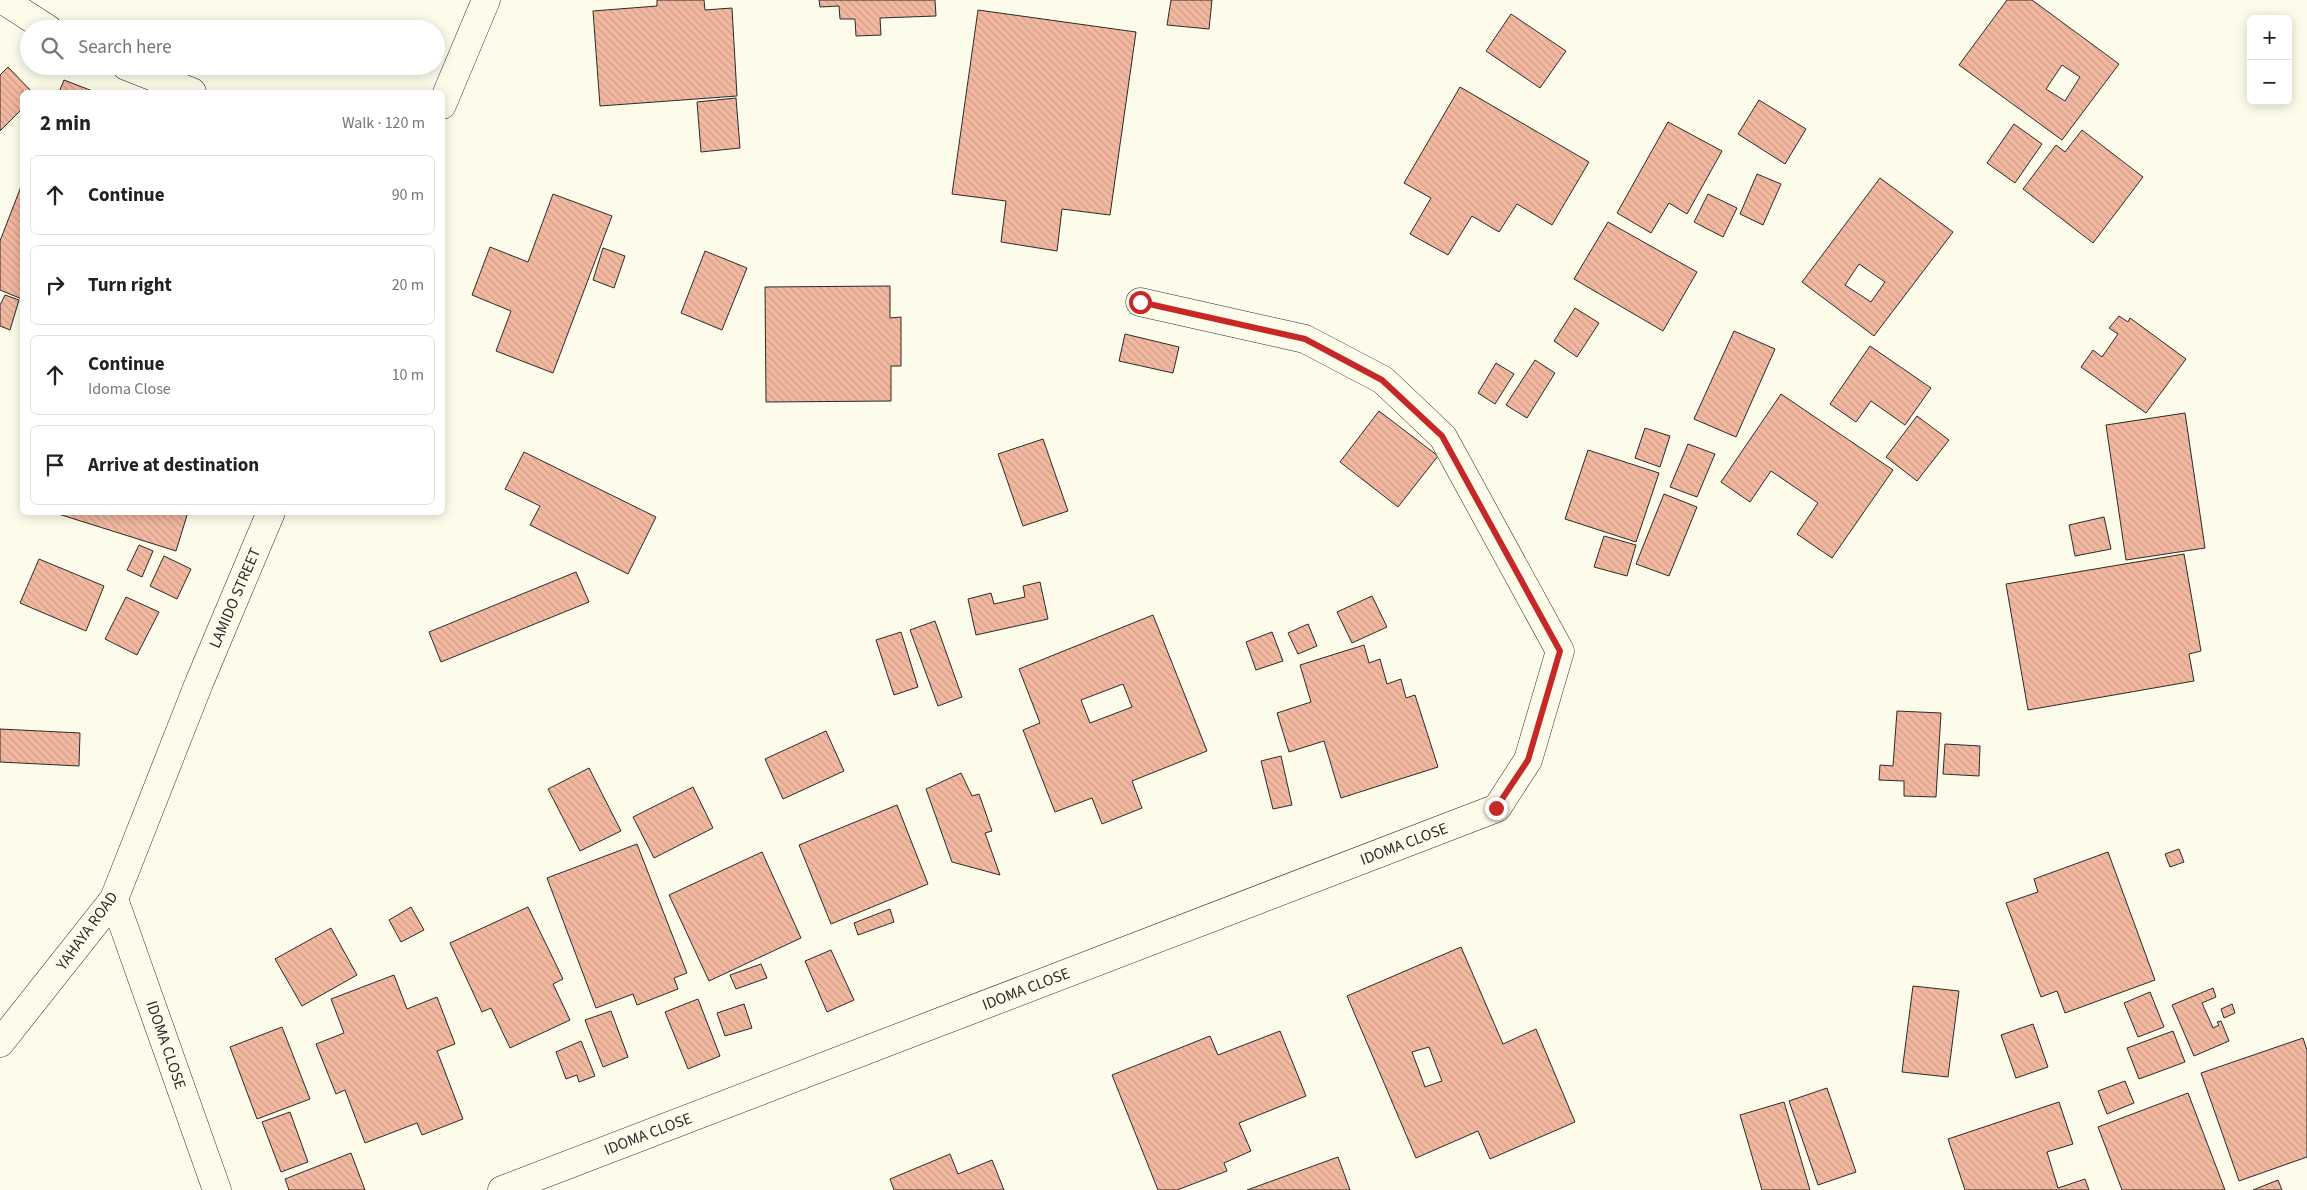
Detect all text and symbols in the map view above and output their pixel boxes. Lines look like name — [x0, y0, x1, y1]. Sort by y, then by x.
map controls — [2247, 15, 2292, 105]
button: + — [2247, 15, 2292, 60]
search box — [20, 20, 445, 75]
icon: search — [38, 34, 66, 62]
text: Search here — [78, 34, 172, 61]
button: − — [2247, 60, 2292, 105]
text: 2 min — [40, 108, 91, 138]
text: Walk · 120 m — [342, 112, 425, 134]
icon: ahead — [41, 181, 69, 209]
text: Continue — [88, 182, 165, 209]
text: 90 m — [392, 184, 424, 206]
icon: right — [41, 271, 69, 299]
text: Turn right — [88, 272, 172, 299]
text: 20 m — [392, 274, 424, 296]
route start — [1129, 291, 1152, 314]
text: Continue — [88, 351, 165, 378]
icon: ahead — [41, 361, 69, 389]
text: 10 m — [392, 364, 424, 386]
text: Idoma Close — [88, 378, 171, 400]
icon: arrive — [41, 451, 69, 479]
text: Arrive at destination — [88, 452, 259, 479]
street label: LAMIDO STREET — [204, 544, 266, 652]
route end — [1485, 797, 1508, 820]
street label: IDOMA CLOSE — [1357, 817, 1451, 871]
street label: YAHAYA ROAD — [50, 887, 123, 976]
street label: IDOMA CLOSE — [979, 962, 1073, 1016]
street label: IDOMA CLOSE — [141, 998, 191, 1092]
street label: IDOMA CLOSE — [601, 1107, 695, 1161]

